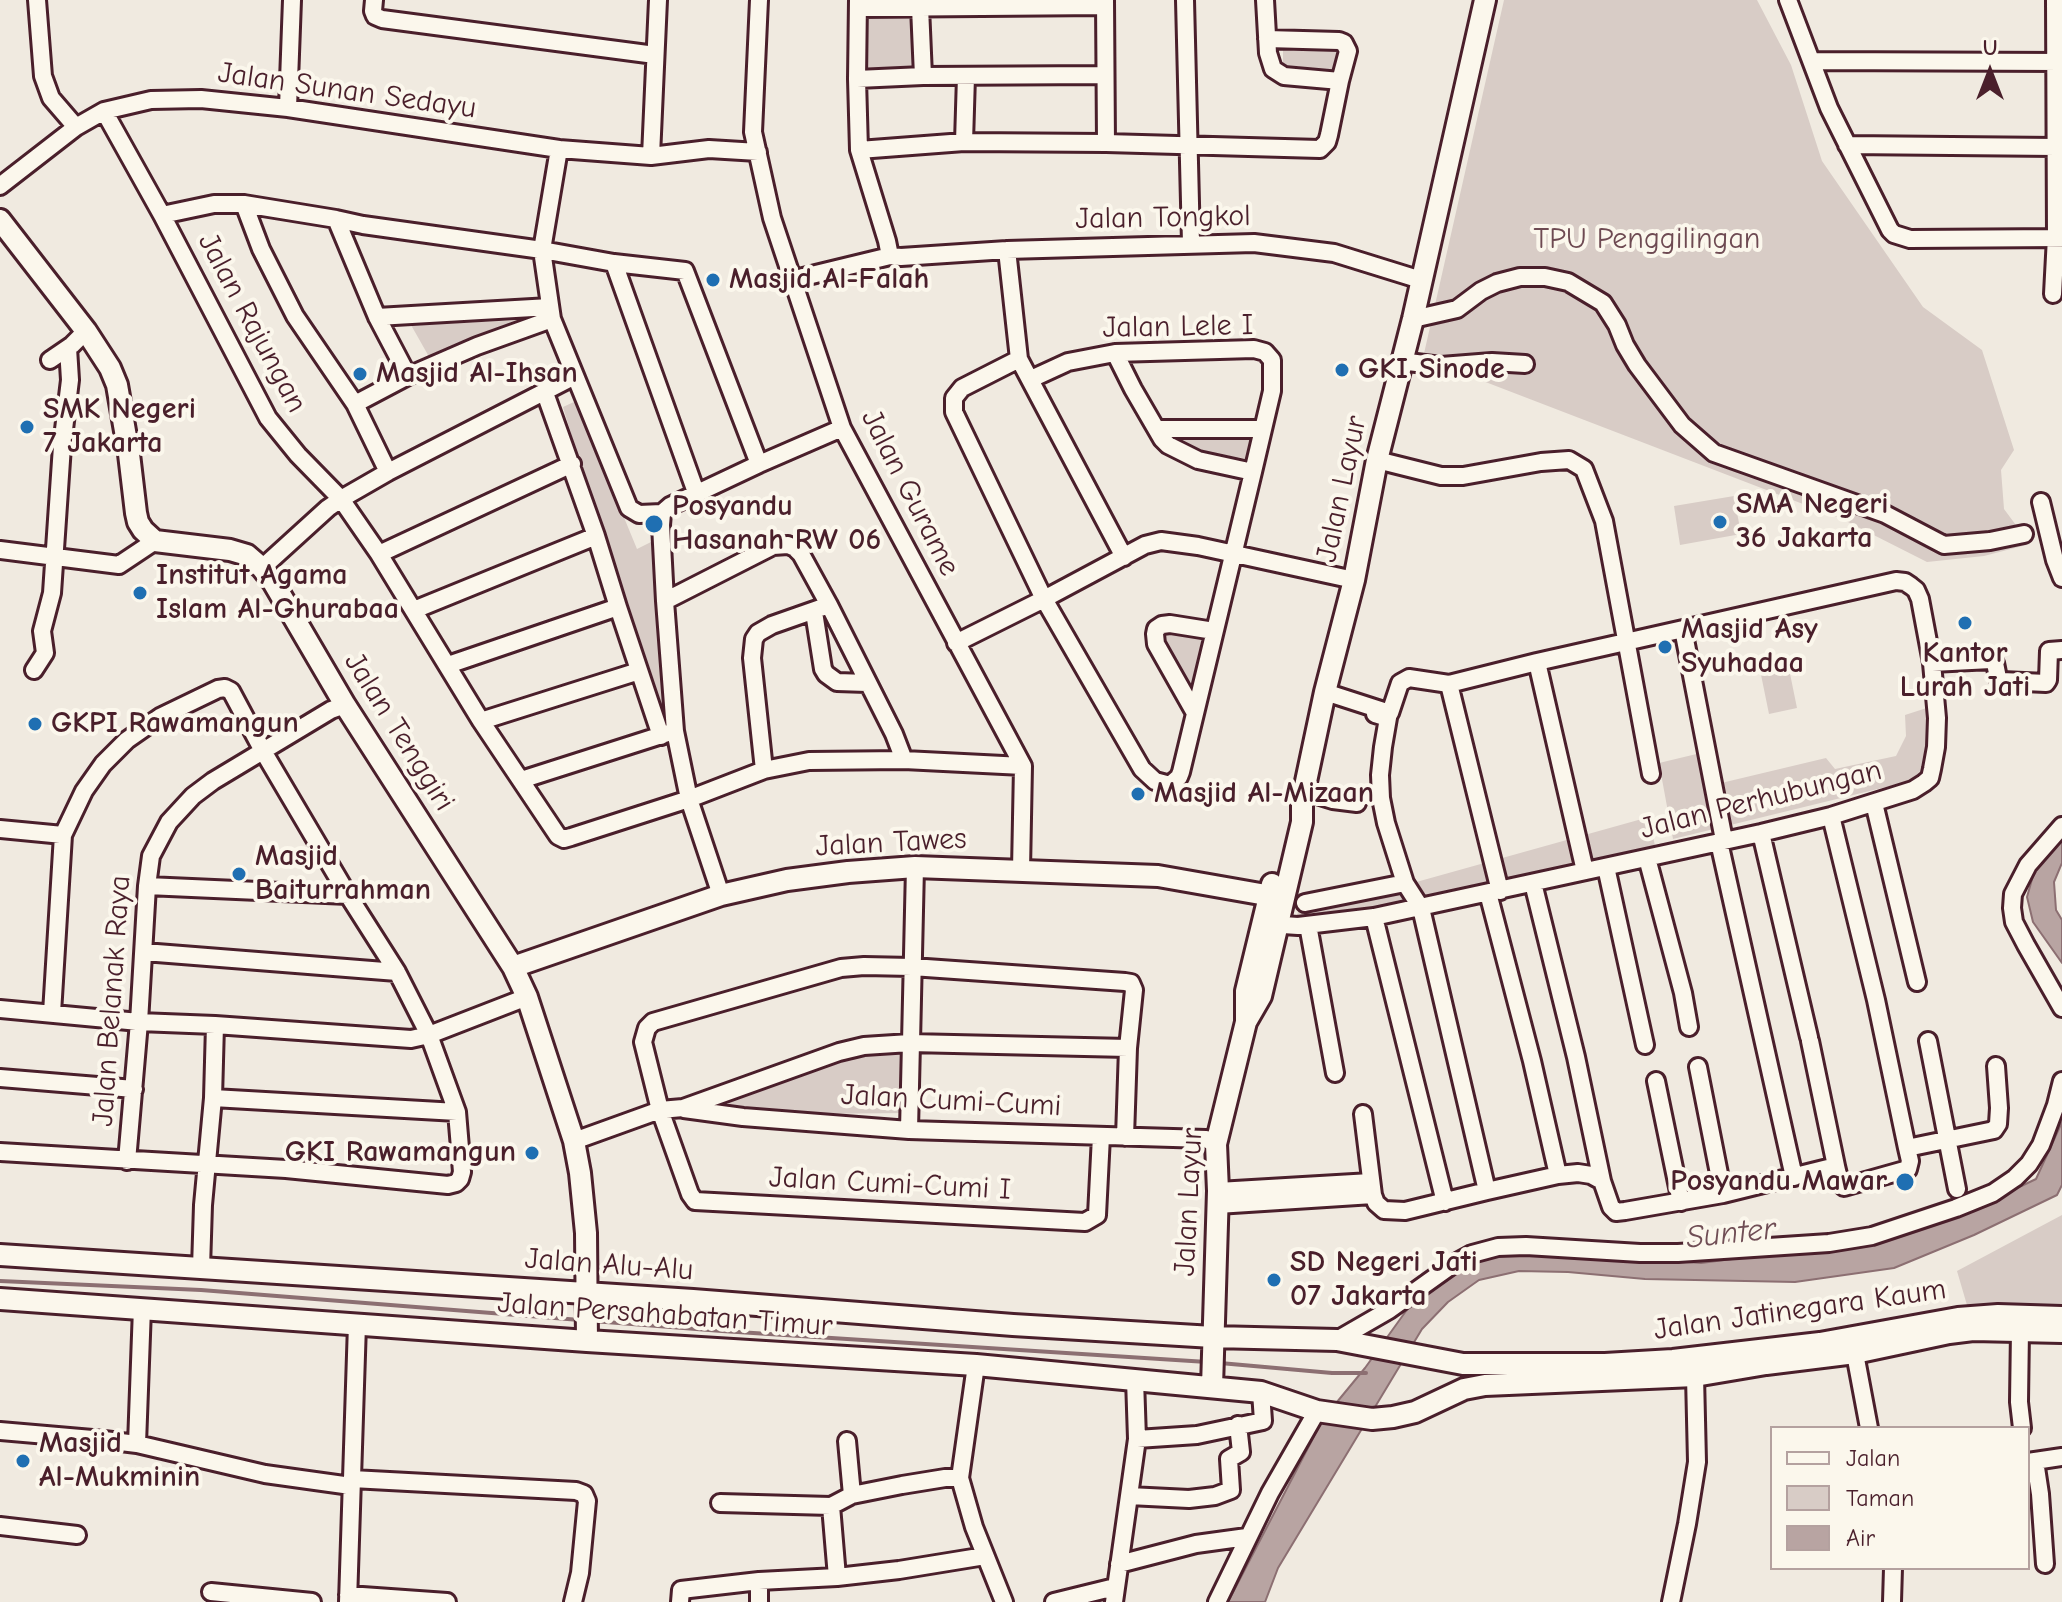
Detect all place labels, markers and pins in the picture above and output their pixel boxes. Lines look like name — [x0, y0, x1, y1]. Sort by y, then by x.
place label: Masjid Al-Falah — [729, 262, 929, 298]
marker: Masjid Al-Falah — [704, 271, 722, 289]
place label: GKI Sinode — [1358, 352, 1505, 388]
place label: Masjid Al-Ihsan — [376, 356, 578, 392]
marker: GKI Sinode — [1333, 361, 1351, 379]
marker: Masjid Al-Ihsan — [351, 365, 369, 383]
place label: SMK Negeri 7 Jakarta — [43, 392, 196, 462]
marker: SMK Negeri 7 Jakarta — [18, 418, 36, 436]
place label: SMA Negeri 36 Jakarta — [1736, 487, 1889, 558]
place label: Posyandu Hasanah RW 06 — [672, 489, 881, 560]
marker: Posyandu Hasanah RW 06 — [643, 513, 665, 535]
marker: SMA Negeri 36 Jakarta — [1711, 513, 1729, 531]
place label: Institut Agama Islam Al-Ghurabaa — [156, 558, 399, 628]
marker: Institut Agama Islam Al-Ghurabaa — [131, 584, 149, 602]
place label: Masjid Asy Syuhadaa — [1681, 612, 1818, 682]
marker: Kantor Lurah Jati — [1956, 614, 1974, 632]
place label: Kantor Lurah Jati — [1900, 636, 2030, 706]
marker: Masjid Asy Syuhadaa — [1656, 638, 1674, 656]
place label: GKPI Rawamangun — [51, 706, 299, 742]
marker: GKPI Rawamangun — [26, 715, 44, 733]
place label: Masjid Al-Mizaan — [1154, 776, 1374, 812]
marker: Masjid Al-Mizaan — [1129, 785, 1147, 803]
place label: Masjid Baiturrahman — [255, 839, 431, 910]
marker: Masjid Baiturrahman — [230, 865, 248, 883]
place label: GKI Rawamangun — [285, 1135, 516, 1171]
marker: GKI Rawamangun — [523, 1144, 541, 1162]
place label: Posyandu Mawar — [1670, 1164, 1887, 1200]
marker: Posyandu Mawar — [1894, 1171, 1916, 1193]
place label: SD Negeri Jati 07 Jakarta — [1290, 1245, 1478, 1316]
marker: SD Negeri Jati 07 Jakarta — [1265, 1271, 1283, 1289]
place label: Masjid Al-Mukminin — [39, 1426, 200, 1496]
marker: Masjid Al-Mukminin — [14, 1452, 32, 1470]

